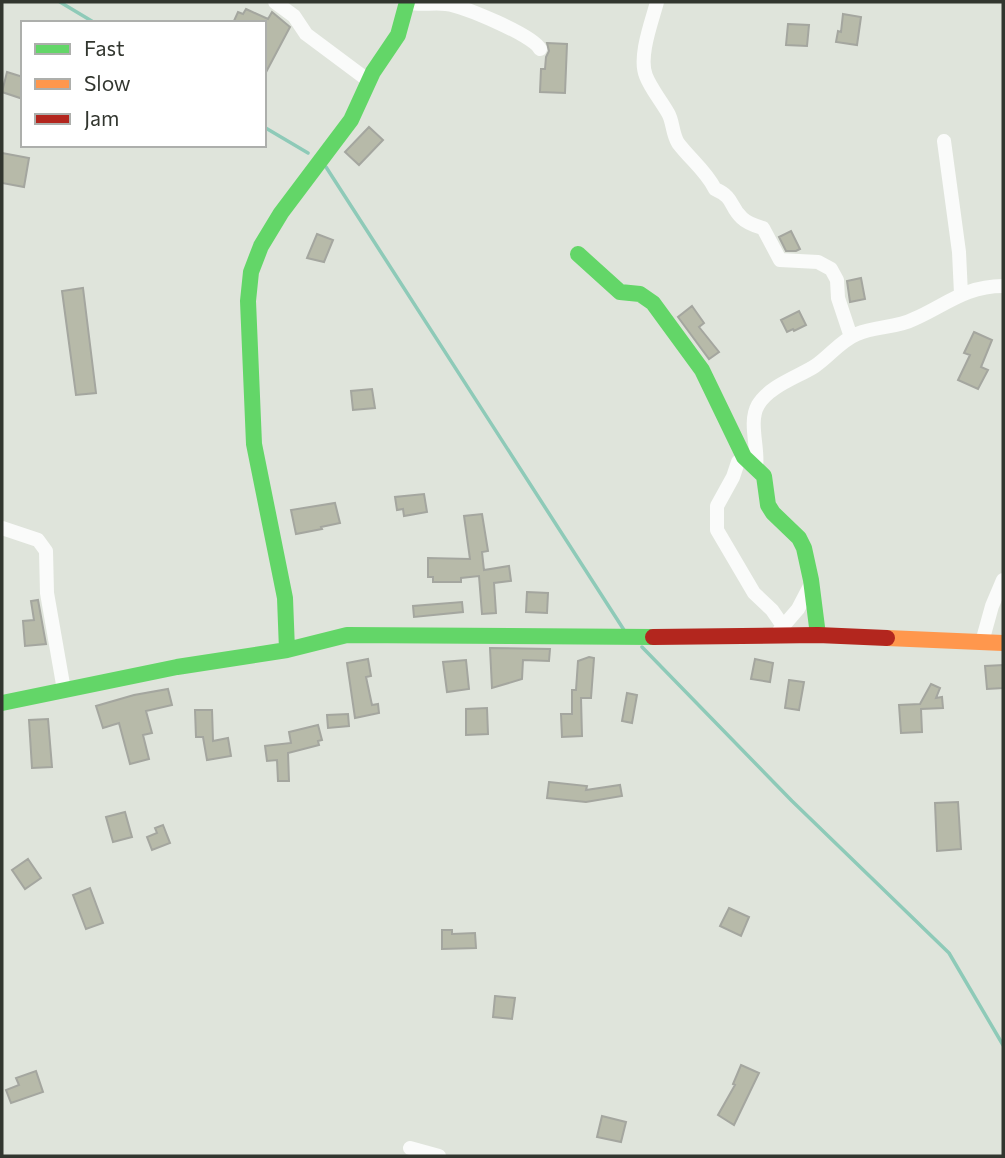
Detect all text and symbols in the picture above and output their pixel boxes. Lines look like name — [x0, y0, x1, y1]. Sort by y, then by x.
legend — [21, 21, 266, 147]
text: Fast — [84, 35, 125, 60]
text: Slow — [84, 70, 131, 95]
text: Jam — [84, 105, 119, 130]

